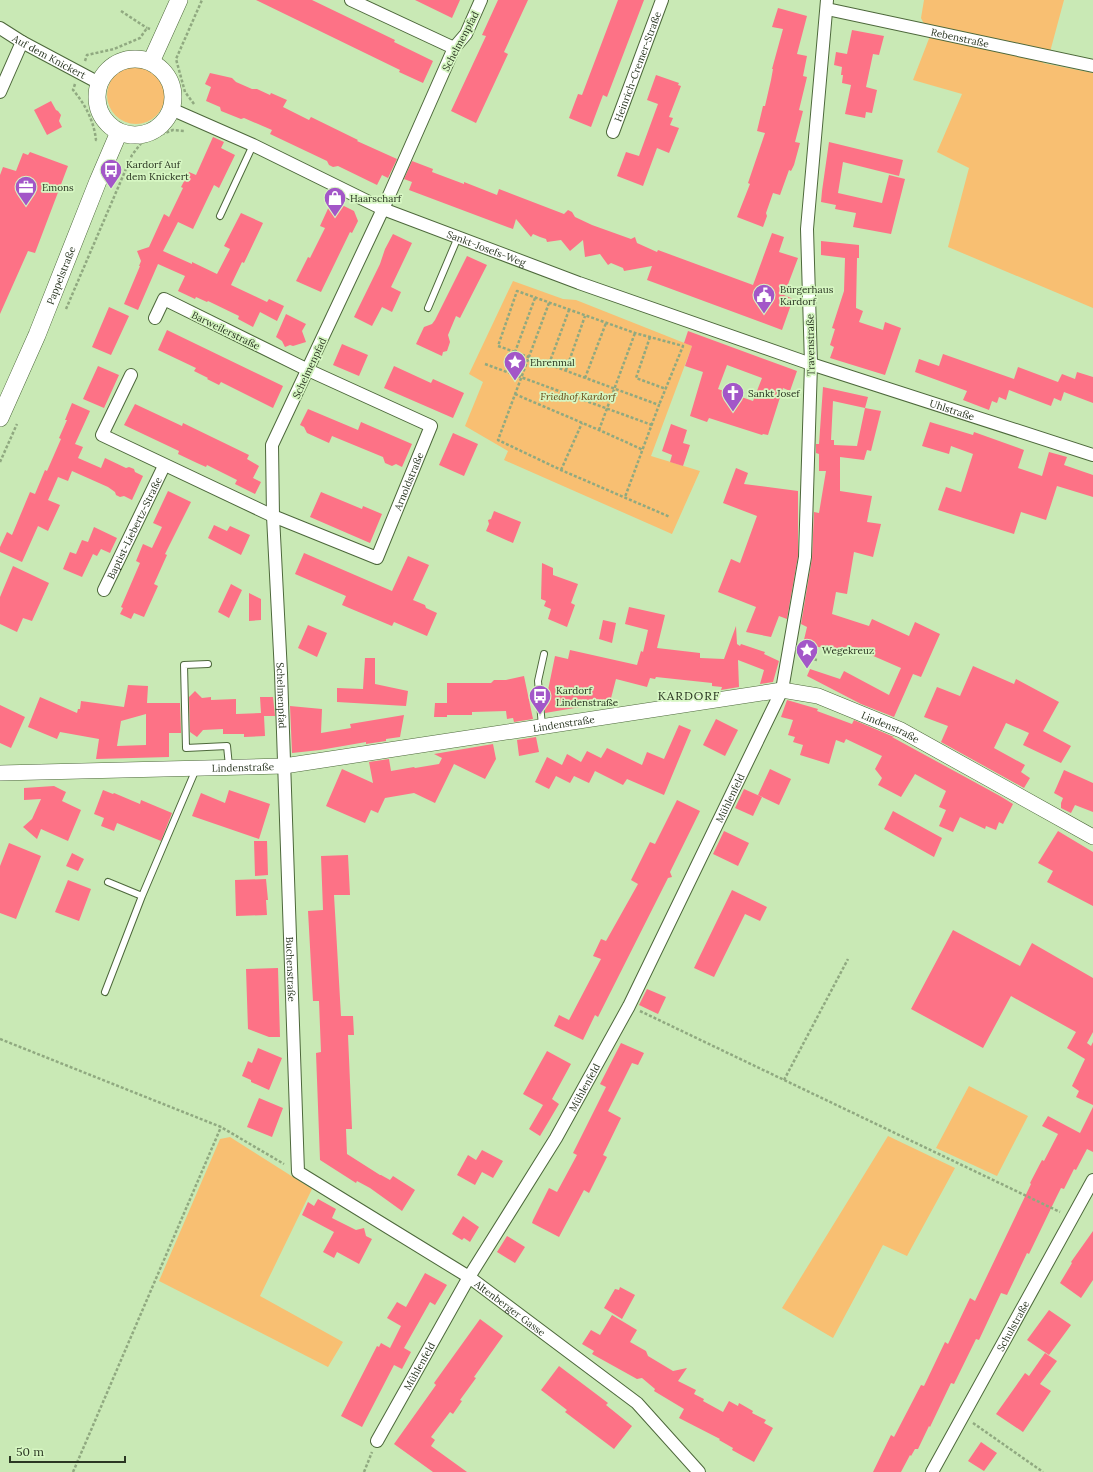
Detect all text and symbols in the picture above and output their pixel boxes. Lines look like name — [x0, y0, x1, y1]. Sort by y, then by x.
street label: Schelmenpfad — [439, 9, 482, 73]
street label: Heinrich-Cremer-Straße — [611, 9, 664, 123]
street label: Rebenstraße — [930, 25, 991, 51]
street label: Auf dem Knickert — [9, 31, 88, 82]
bus stop icon: Kardorf Auf dem Knickert — [98, 157, 124, 190]
place label: Kardorf Auf dem Knickert — [126, 158, 189, 183]
office icon: Emons — [13, 174, 39, 207]
place label: Emons — [42, 181, 74, 194]
shop icon: Haarscharf — [322, 185, 348, 218]
place label: Haarscharf — [350, 192, 402, 205]
street label: Sankt-Josefs-Weg — [445, 228, 528, 270]
street label: Pappelstraße — [44, 244, 79, 307]
public building icon: Bürgerhaus Kardorf — [751, 282, 777, 315]
place label: Bürgerhaus Kardorf — [780, 283, 834, 308]
street label: Barweilerstraße — [189, 308, 263, 353]
street label: Travenstraße — [803, 313, 818, 376]
street label: Schelmenpfad — [290, 336, 329, 401]
place icon: Ehrenmal — [502, 349, 528, 382]
place label: Ehrenmal — [530, 356, 575, 369]
church icon: Sankt Josef — [720, 380, 746, 413]
place label: Sankt Josef — [748, 387, 800, 400]
park label: Friedhof Kardorf — [540, 390, 616, 403]
street label: Uhlstraße — [928, 397, 977, 424]
street label: Arnoldstraße — [391, 450, 427, 513]
street label: Baptist-Liebertz-Straße — [104, 474, 165, 581]
place icon: Wegekreuz — [794, 637, 820, 670]
place label: Wegekreuz — [822, 644, 874, 657]
street label: Schelmenpfad — [273, 662, 289, 729]
bus stop icon: Kardorf Lindenstraße — [527, 683, 553, 716]
place label: Kardorf Lindenstraße — [556, 684, 619, 709]
district label: KARDORF — [658, 688, 720, 703]
street label: Lindenstraße — [859, 708, 922, 746]
street label: Lindenstraße — [532, 713, 596, 735]
street label: Lindenstraße — [212, 760, 275, 775]
street label: Mühlenfeld — [713, 772, 748, 825]
street label: Buchenstraße — [283, 936, 298, 1003]
street label: Mühlenfeld — [566, 1061, 603, 1114]
street label: Altenberger Gasse — [471, 1277, 548, 1339]
street label: Schulstraße — [994, 1298, 1033, 1354]
street label: Mühlenfeld — [401, 1340, 438, 1392]
scale bar — [10, 1438, 125, 1464]
text: 50 m — [16, 1444, 44, 1459]

